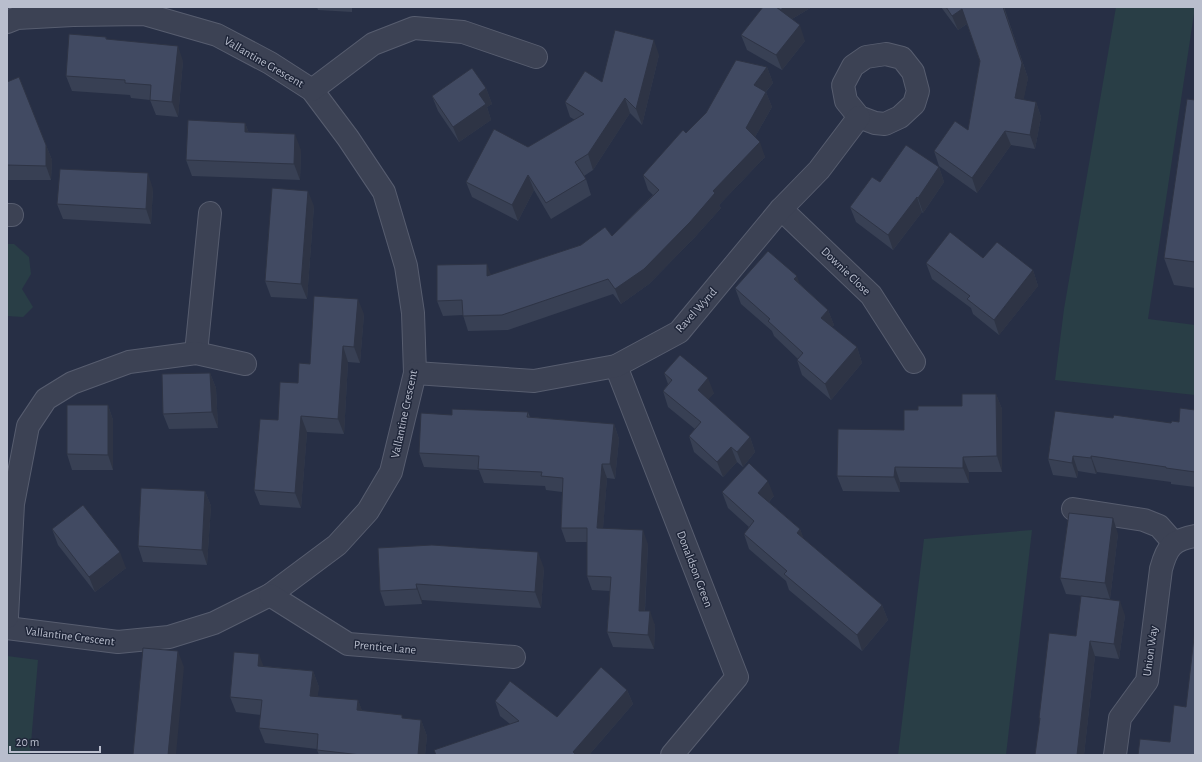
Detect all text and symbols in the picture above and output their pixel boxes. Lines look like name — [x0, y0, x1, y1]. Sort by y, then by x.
street label: Vallantine Crescent — [222, 34, 306, 90]
street label: Downie Close — [819, 245, 873, 297]
street label: Ravel Wynd — [673, 285, 720, 335]
street label: Vallantine Crescent — [389, 369, 419, 459]
street label: Donaldson Green — [675, 529, 715, 609]
street label: Vallantine Crescent — [25, 625, 115, 647]
street label: Union Way — [1141, 625, 1160, 677]
street label: Prentice Lane — [353, 638, 417, 656]
scale bar — [10, 728, 100, 754]
text: 20 m — [16, 736, 39, 748]

